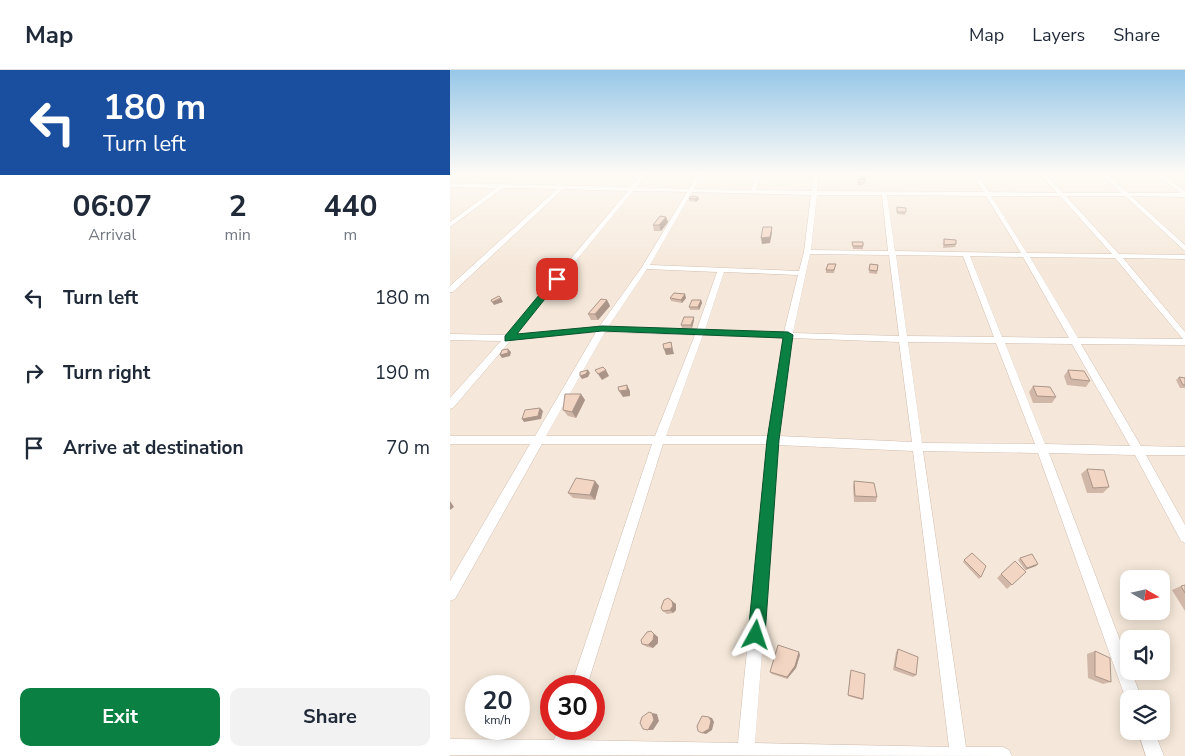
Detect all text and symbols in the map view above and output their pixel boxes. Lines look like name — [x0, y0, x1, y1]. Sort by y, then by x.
text: Map — [25, 19, 73, 51]
text: Map — [969, 23, 1004, 47]
text: Layers — [1032, 23, 1085, 47]
text: Share — [1113, 23, 1160, 47]
text: 180 m — [103, 84, 206, 131]
icon: left — [20, 90, 85, 155]
text: Turn left — [103, 129, 186, 159]
text: 06:07 — [73, 186, 152, 227]
text: 2 — [229, 186, 247, 227]
text: 440 — [323, 186, 377, 227]
text: Arrival — [88, 224, 136, 246]
text: min — [224, 224, 251, 246]
text: m — [344, 224, 357, 246]
pin — [536, 258, 578, 300]
icon: arrive — [543, 265, 571, 293]
icon: left — [20, 284, 48, 312]
text: Turn left — [63, 285, 138, 311]
text: 180 m — [375, 285, 430, 311]
icon: right — [20, 359, 48, 387]
text: Turn right — [63, 360, 150, 386]
text: 190 m — [375, 360, 430, 386]
icon: arrive — [20, 434, 48, 462]
text: Arrive at destination — [63, 435, 244, 461]
text: 70 m — [386, 435, 430, 461]
north arrow — [1120, 570, 1170, 620]
map controls — [1120, 570, 1170, 740]
position arrow — [729, 608, 781, 660]
button: sound — [1120, 630, 1170, 680]
speed limit sign: 30 — [540, 675, 605, 740]
text: 20 — [482, 684, 513, 718]
button: Exit — [20, 688, 220, 746]
button: Share — [230, 688, 430, 746]
button: layers — [1120, 690, 1170, 740]
text: km/h — [484, 712, 511, 728]

